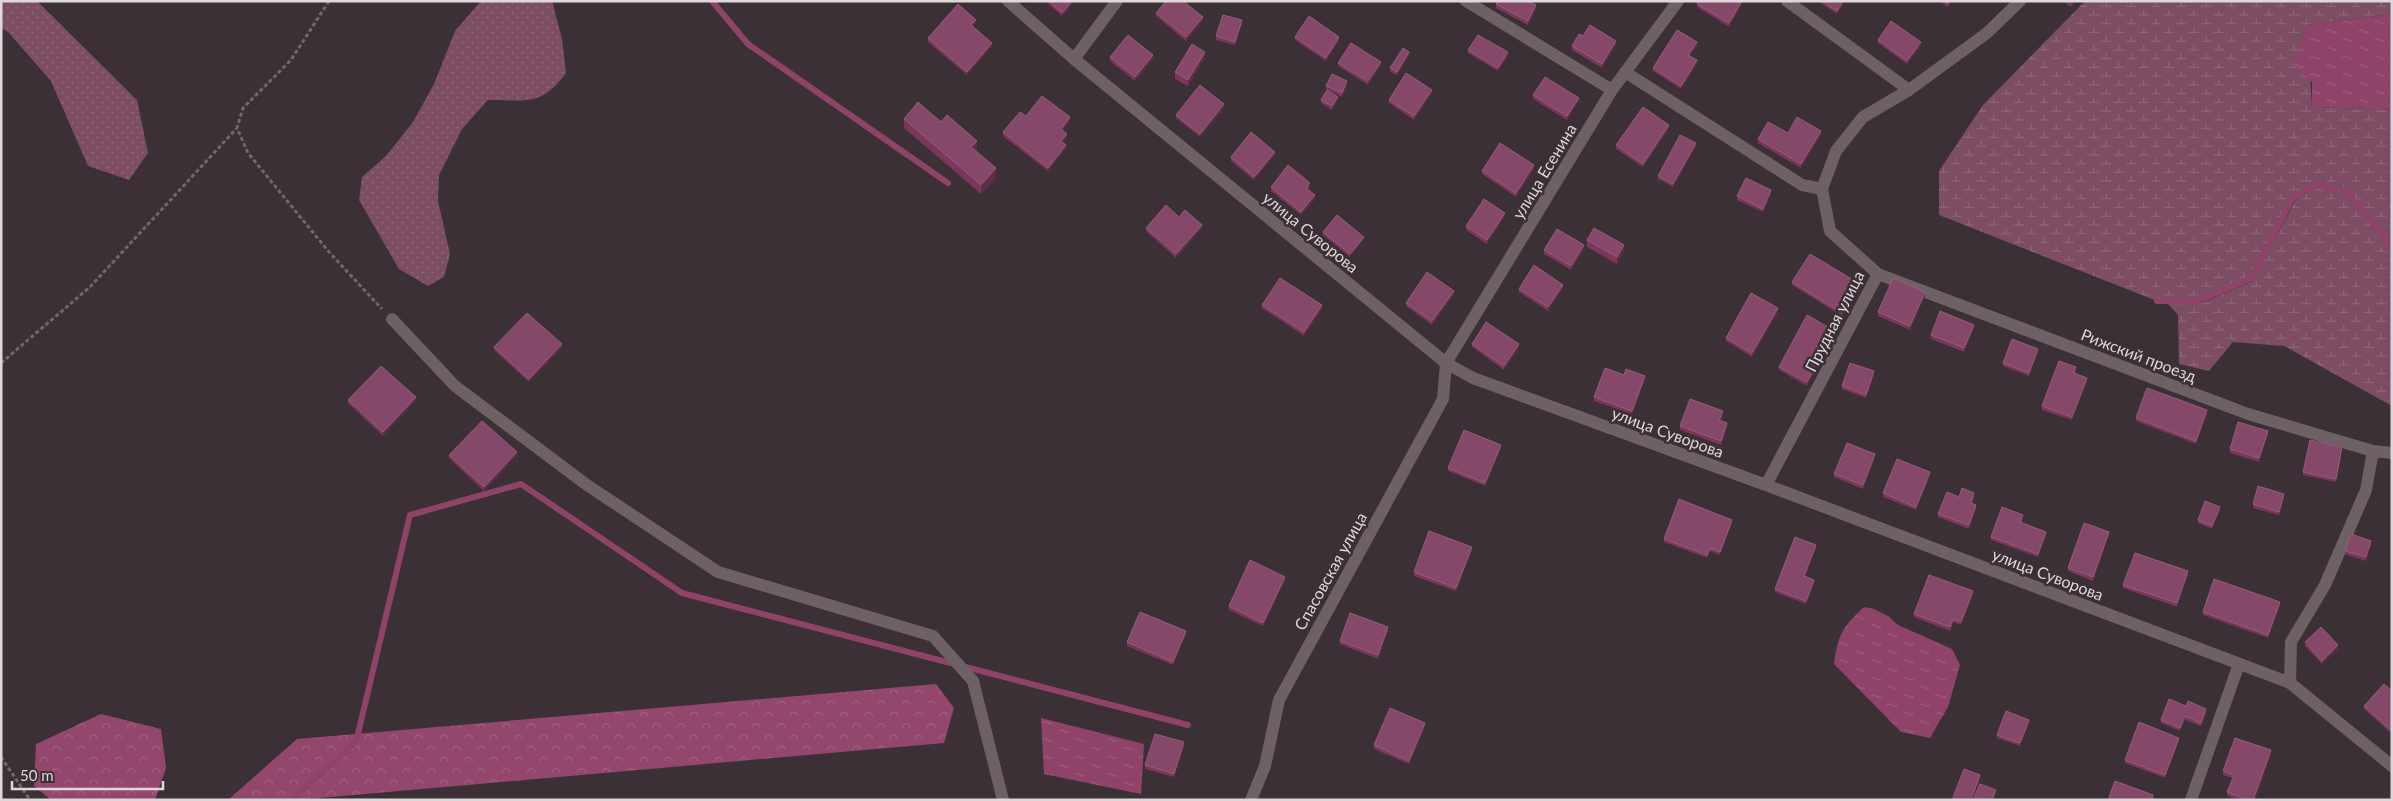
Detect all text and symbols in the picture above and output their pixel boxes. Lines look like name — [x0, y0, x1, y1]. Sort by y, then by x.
street label: улица Есенина — [1508, 120, 1580, 222]
street label: улица Суворова — [1259, 188, 1363, 276]
street label: Прудная улица — [1800, 267, 1868, 375]
street label: Рижский проезд — [2079, 324, 2199, 386]
street label: улица Суворова — [1610, 403, 1726, 461]
street label: Спасовская улица — [1290, 509, 1370, 633]
street label: улица Суворова — [1990, 544, 2106, 604]
scale bar — [12, 758, 164, 790]
text: 50 m — [20, 766, 54, 784]

